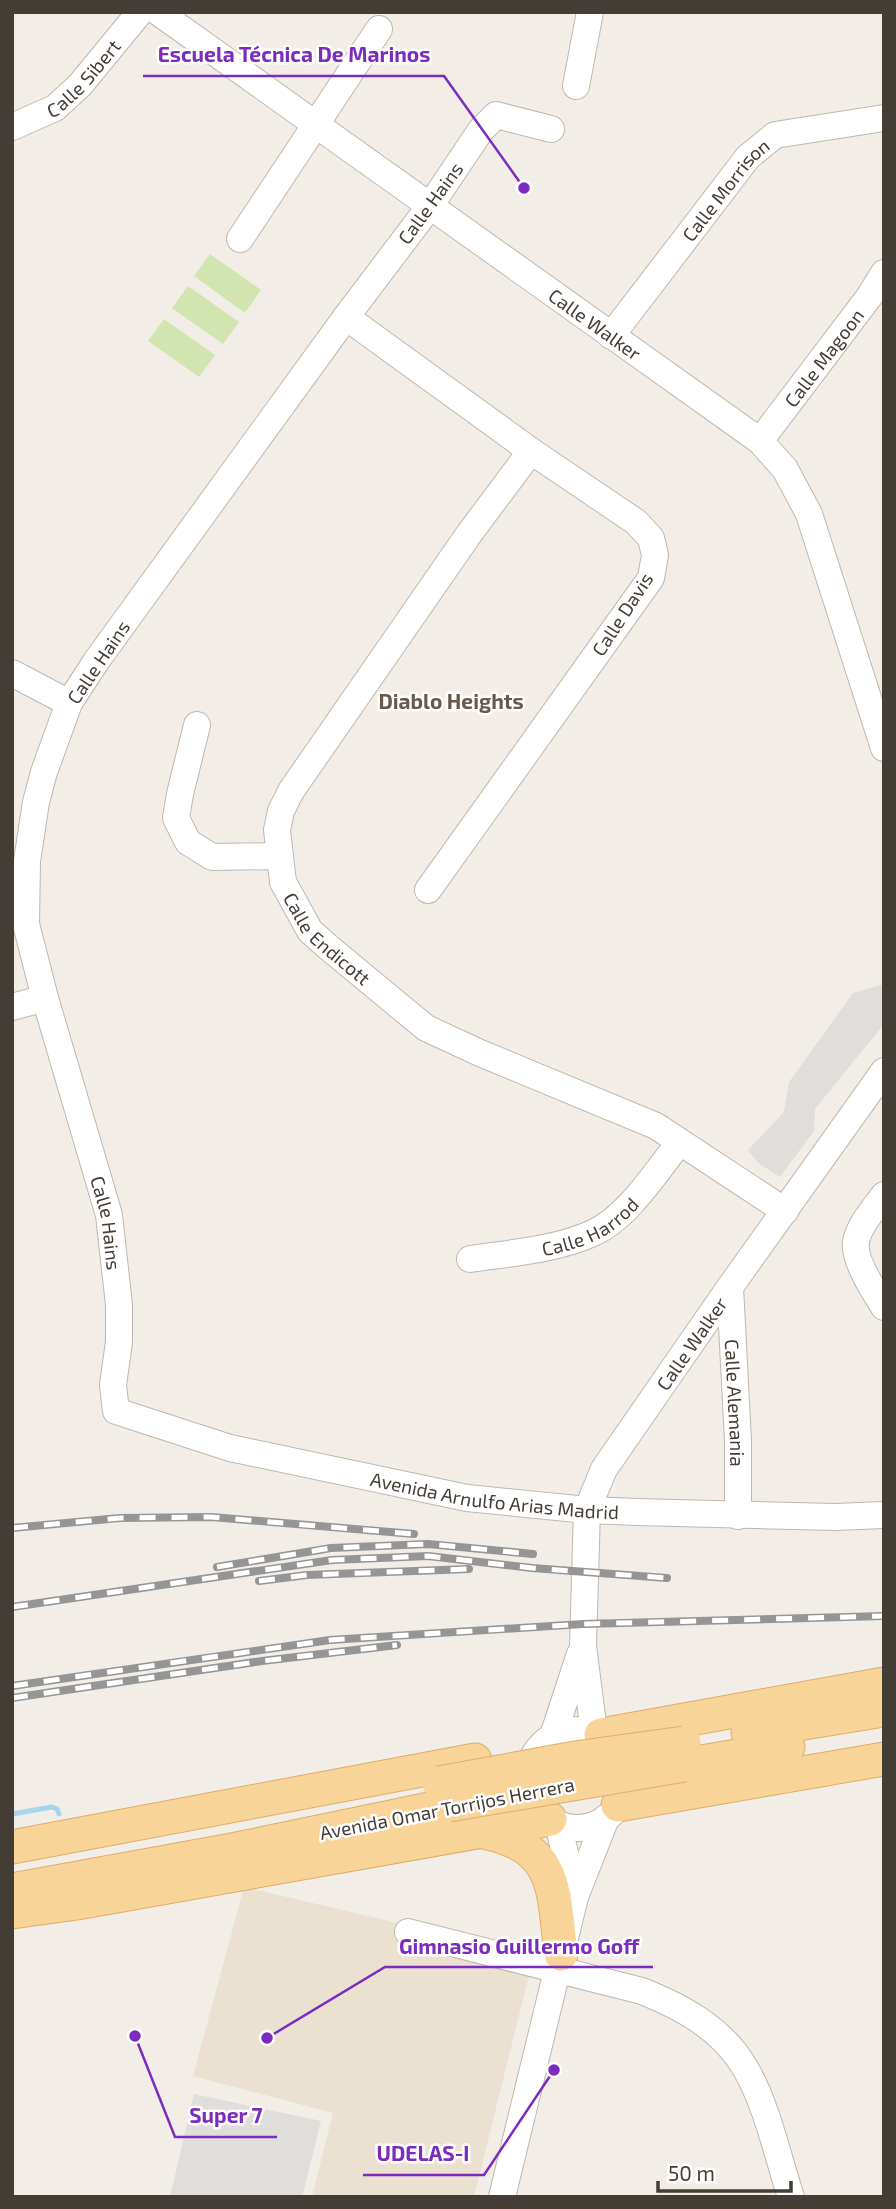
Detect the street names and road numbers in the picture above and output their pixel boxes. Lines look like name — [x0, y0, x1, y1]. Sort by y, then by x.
street label: Calle Sibert — [43, 34, 125, 122]
street label: Calle Morrison — [677, 133, 774, 245]
street label: Calle Hains — [393, 158, 467, 248]
street label: Calle Walker — [545, 283, 646, 365]
street label: Calle Magoon — [779, 304, 868, 411]
street label: Calle Davis — [587, 568, 657, 660]
street label: Calle Hains — [62, 616, 134, 708]
street label: Calle Endicott — [279, 888, 375, 989]
street label: Calle Hains — [87, 1173, 127, 1271]
street label: Calle Harrod — [539, 1192, 643, 1260]
street label: Calle Walker — [651, 1292, 731, 1394]
street label: Calle Alemania — [721, 1339, 750, 1467]
street label: Avenida Arnulfo Arias Madrid — [368, 1466, 619, 1523]
street label: Avenida Omar Torrijos Herrera — [318, 1772, 576, 1844]

